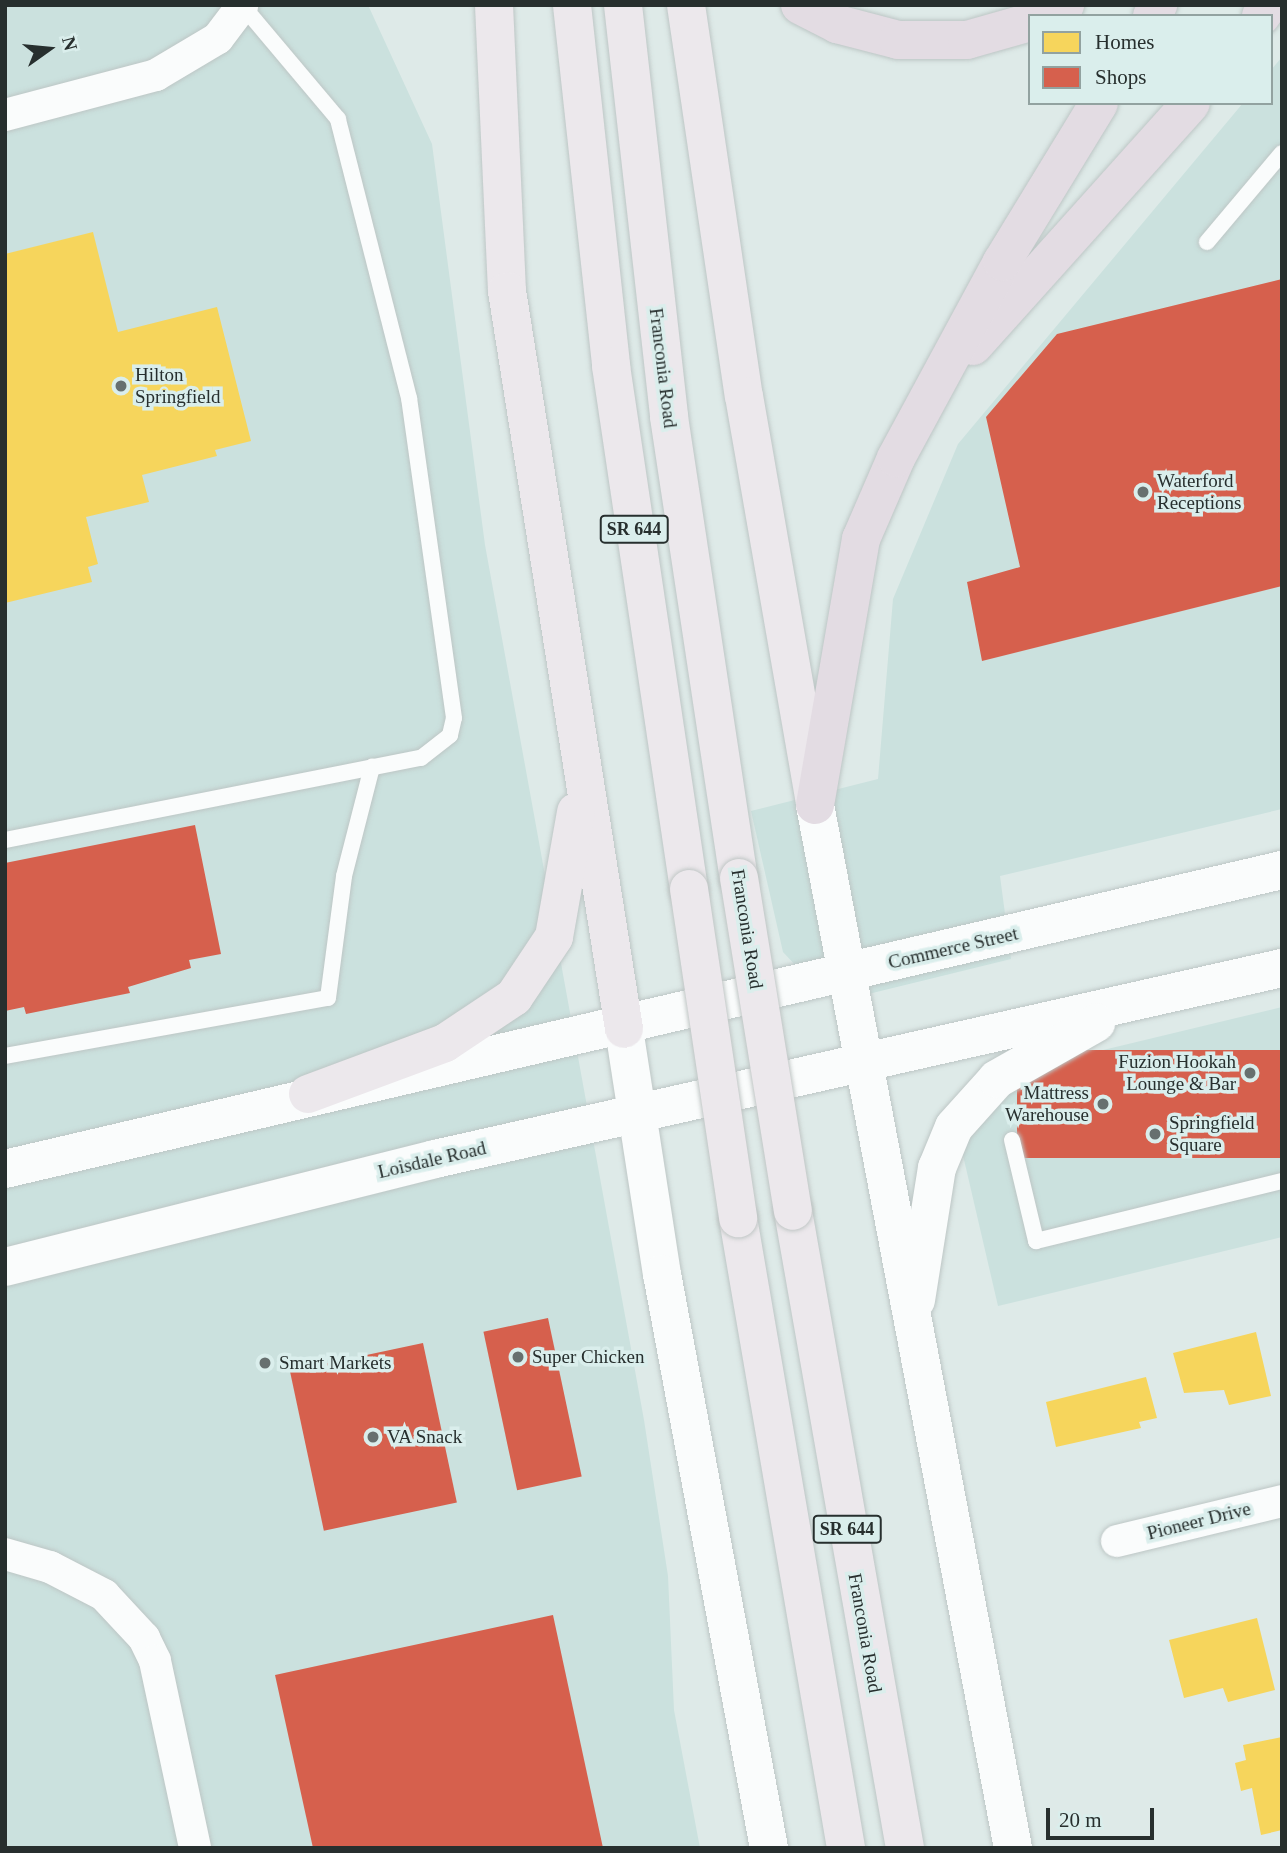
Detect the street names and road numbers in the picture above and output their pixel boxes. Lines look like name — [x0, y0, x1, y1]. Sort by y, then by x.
street label: Franconia Road — [644, 307, 682, 429]
road number: SR 644 — [599, 514, 669, 544]
street label: Franconia Road — [726, 868, 768, 990]
street label: Commerce Street — [886, 922, 1020, 974]
street label: Loisdale Road — [376, 1136, 488, 1184]
street label: Pioneer Drive — [1145, 1497, 1253, 1545]
road number: SR 644 — [812, 1514, 882, 1544]
street label: Franconia Road — [843, 1572, 887, 1694]

